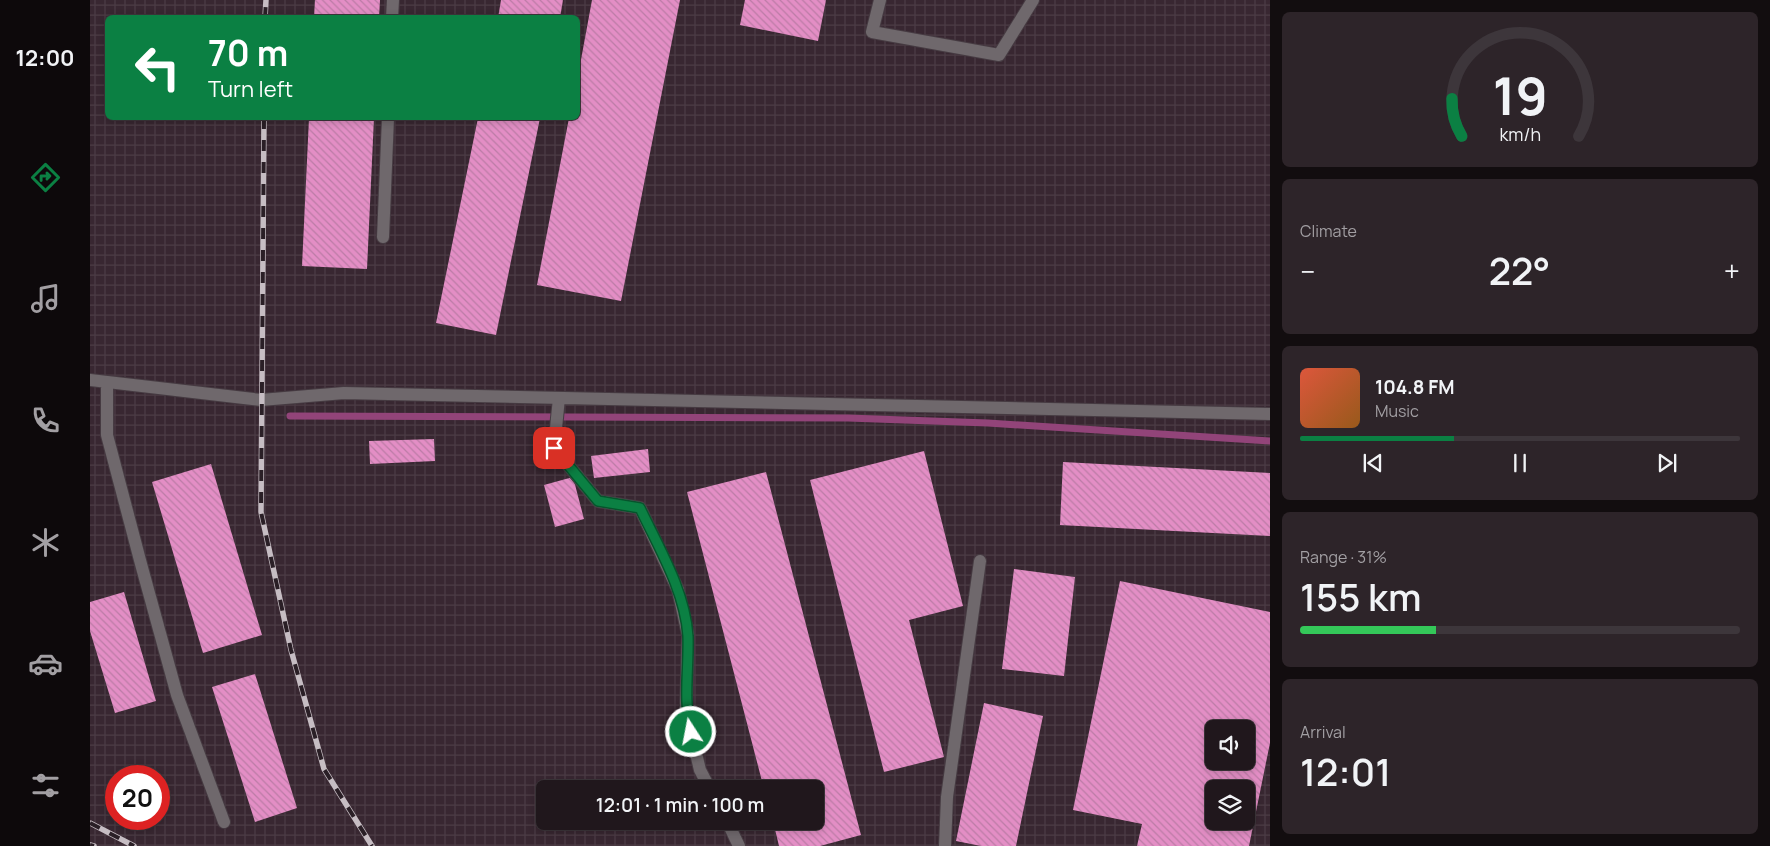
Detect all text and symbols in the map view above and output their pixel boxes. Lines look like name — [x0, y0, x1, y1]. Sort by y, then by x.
text: 70 m — [208, 29, 288, 77]
icon: left — [125, 35, 190, 100]
text: 12:00 — [15, 43, 75, 73]
text: 19 — [1492, 60, 1548, 131]
text: Turn left — [208, 74, 293, 104]
text: km/h — [1499, 122, 1541, 146]
icon: directions — [28, 160, 63, 195]
text: Climate — [1300, 220, 1357, 242]
text: 22° — [1489, 244, 1550, 296]
text: − — [1300, 252, 1315, 290]
text: + — [1724, 252, 1740, 290]
icon: music — [28, 281, 63, 316]
text: 104.8 FM — [1375, 374, 1454, 400]
text: Music — [1375, 400, 1419, 422]
icon: phone — [28, 403, 63, 438]
pin — [533, 427, 575, 469]
icon: arrive — [540, 434, 568, 462]
icon: previous — [1359, 449, 1387, 477]
icon: pause — [1506, 449, 1534, 477]
icon: next — [1653, 449, 1681, 477]
icon: climate — [28, 525, 63, 560]
text: Range · 31% — [1300, 546, 1387, 568]
text: 155 km — [1300, 570, 1421, 622]
icon: car — [28, 646, 63, 681]
position arrow — [664, 705, 716, 757]
map controls — [1205, 720, 1255, 830]
button: sound — [1205, 720, 1255, 770]
text: Arrival — [1300, 721, 1346, 743]
text: 12:01 — [1300, 745, 1391, 797]
speed limit sign: 20 — [105, 765, 170, 830]
icon: filters — [28, 768, 63, 803]
button: layers — [1205, 780, 1255, 830]
text: 12:01 · 1 min · 100 m — [596, 792, 764, 818]

